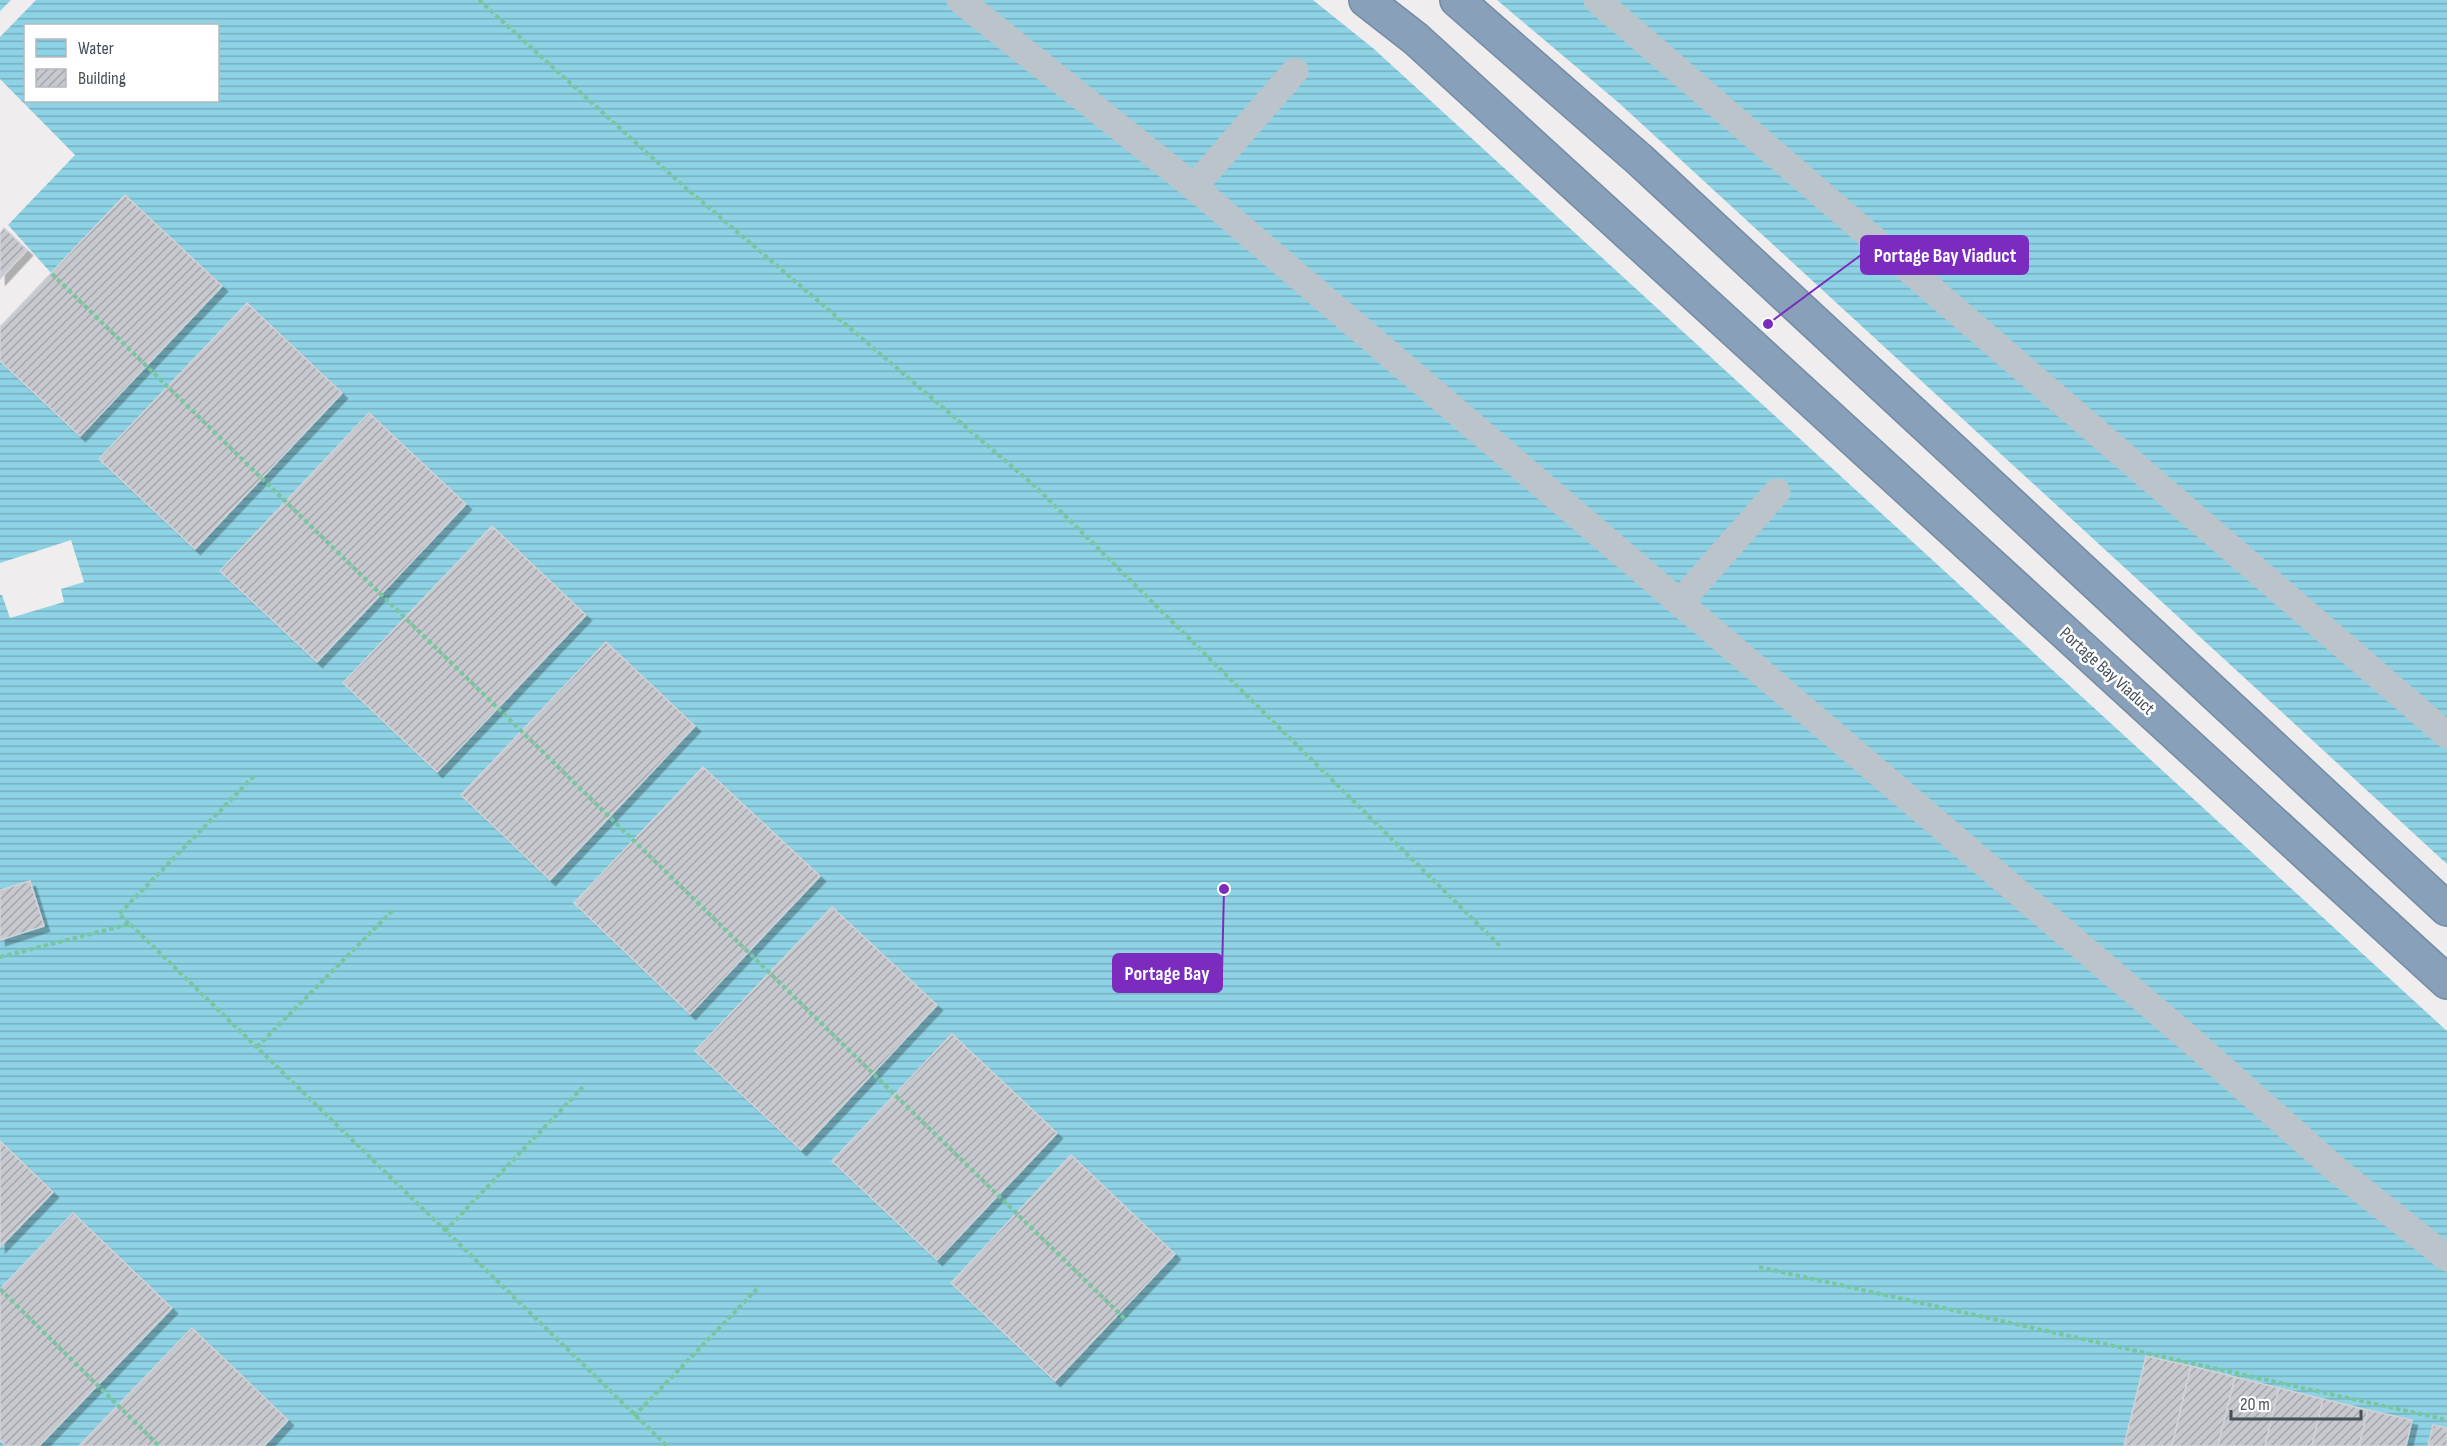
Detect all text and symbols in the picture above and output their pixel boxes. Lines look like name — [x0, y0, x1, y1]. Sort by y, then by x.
legend — [24, 24, 219, 102]
text: Water — [78, 38, 114, 59]
text: Building — [78, 68, 126, 89]
callout: Portage Bay Viaduct — [1861, 236, 2028, 274]
text: Portage Bay Viaduct — [1874, 244, 2017, 268]
street label: Portage Bay Viaduct — [2055, 623, 2159, 720]
callout: Portage Bay — [1113, 954, 1222, 992]
text: Portage Bay — [1125, 962, 1210, 986]
scale bar — [2231, 1383, 2362, 1421]
text: 20 m — [2240, 1394, 2270, 1415]

